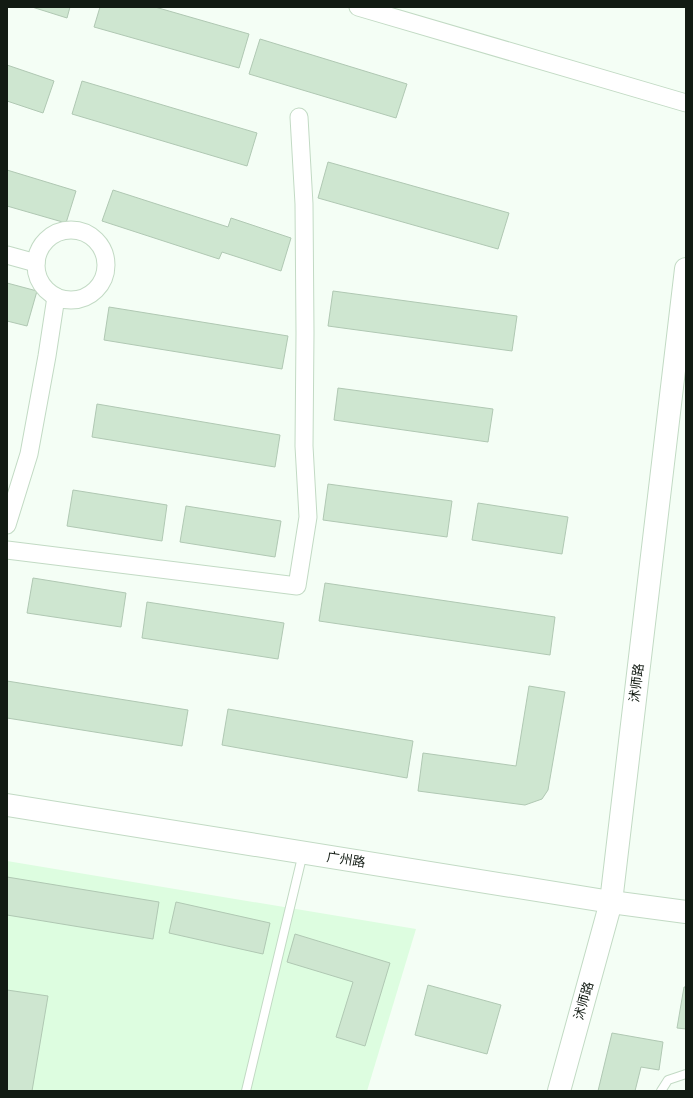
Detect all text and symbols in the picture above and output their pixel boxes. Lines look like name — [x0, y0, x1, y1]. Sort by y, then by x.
street label: 沭师路 — [626, 663, 648, 703]
street label: 广州路 — [325, 848, 367, 872]
street label: 沭师路 — [570, 980, 598, 1022]

